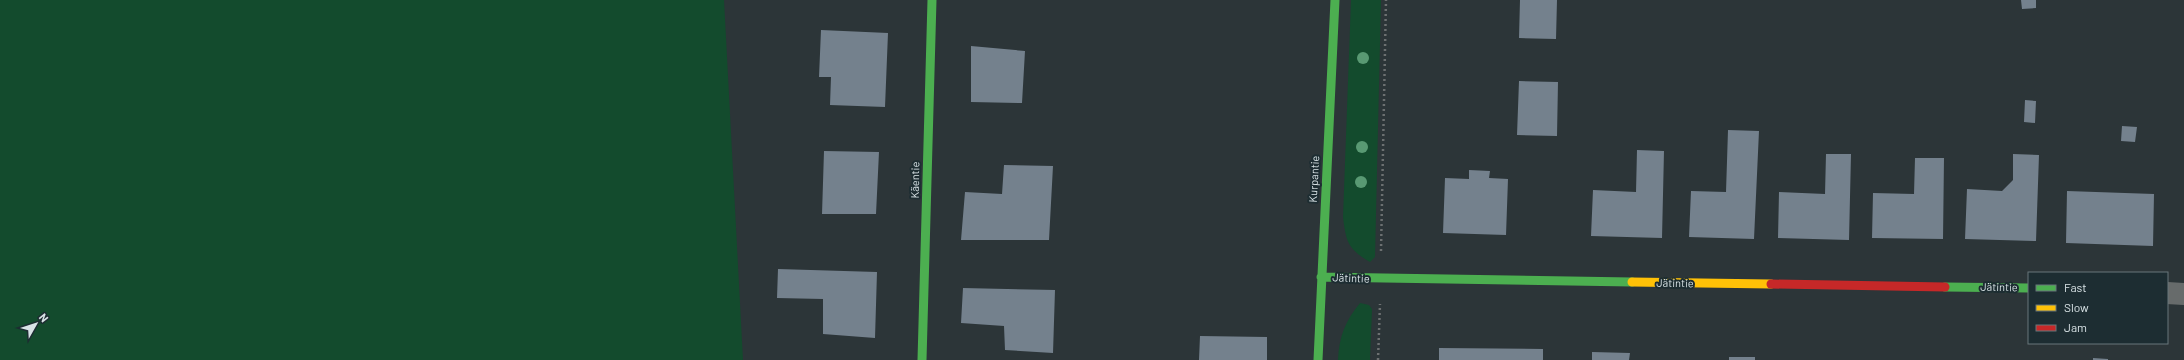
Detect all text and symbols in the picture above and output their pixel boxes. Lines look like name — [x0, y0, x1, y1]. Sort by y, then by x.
street label: Kurpantie — [1306, 155, 1321, 203]
street label: Käentie — [908, 161, 921, 198]
street label: Jätintie — [1332, 270, 1370, 285]
legend — [2028, 272, 2168, 344]
street label: Jätintie — [1656, 276, 1694, 289]
street label: Jätintie — [1980, 280, 2018, 293]
text: Fast — [2064, 280, 2087, 294]
text: Slow — [2064, 300, 2089, 314]
north arrow — [16, 304, 56, 344]
text: N — [37, 310, 52, 324]
text: Jam — [2064, 320, 2087, 334]

